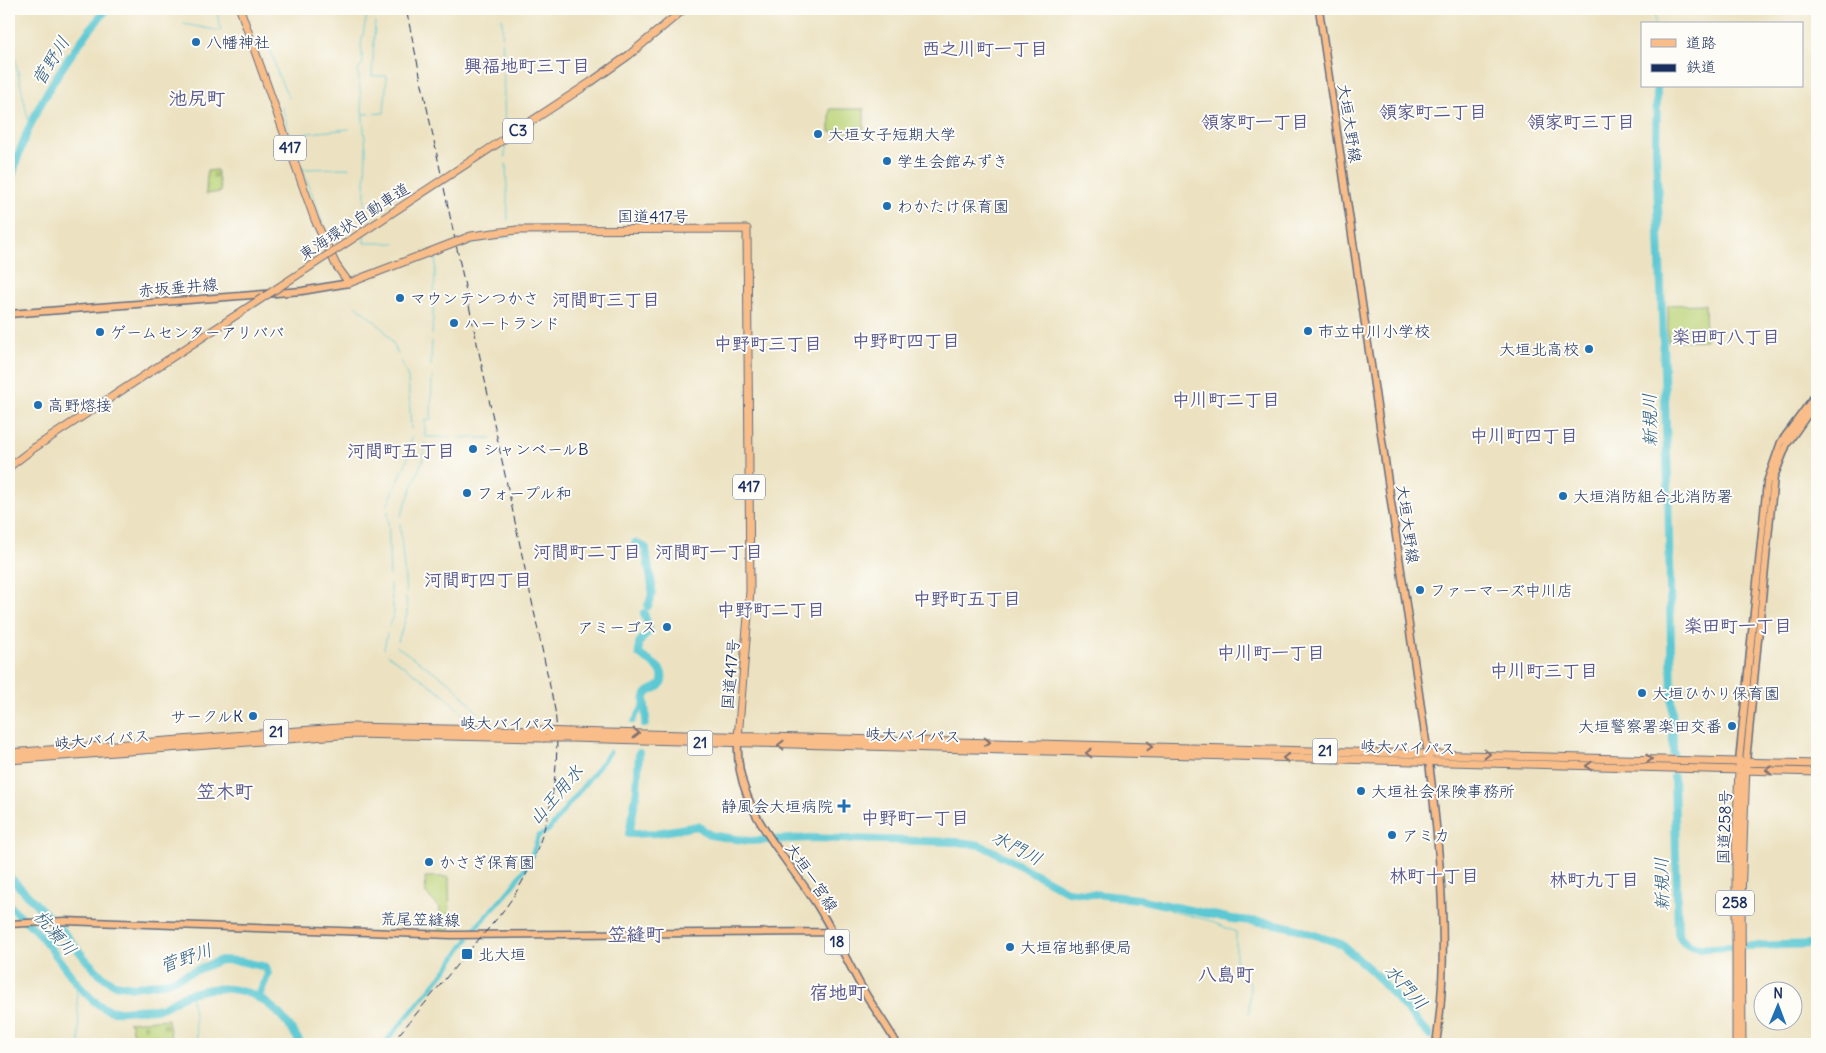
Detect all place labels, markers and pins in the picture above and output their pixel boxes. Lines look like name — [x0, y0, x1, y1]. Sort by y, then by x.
place label: 八幡神社 — [206, 32, 270, 52]
marker: 八幡神社 — [190, 36, 202, 48]
place label: 大垣女子短期大学 — [828, 124, 956, 144]
marker: 大垣女子短期大学 — [812, 128, 824, 140]
place label: 学生会館みずき — [897, 151, 1008, 171]
marker: 学生会館みずき — [881, 155, 893, 167]
place label: わかたけ保育園 — [897, 196, 1009, 216]
marker: わかたけ保育園 — [881, 200, 893, 212]
place label: マウンテンつかさ — [410, 288, 539, 308]
marker: マウンテンつかさ — [394, 292, 406, 304]
place label: ハートランド — [464, 313, 560, 333]
marker: ハートランド — [448, 317, 460, 329]
place label: 市立中川小学校 — [1318, 321, 1430, 341]
place label: ゲームセンターアリババ — [110, 322, 284, 342]
marker: 市立中川小学校 — [1302, 325, 1314, 337]
marker: ゲームセンターアリババ — [94, 326, 106, 338]
place label: 大垣北高校 — [1499, 339, 1579, 359]
marker: 大垣北高校 — [1583, 343, 1595, 355]
place label: 高野熔接 — [48, 395, 112, 415]
marker: 高野熔接 — [32, 399, 44, 411]
place label: シャンベールB — [483, 439, 589, 459]
marker: シャンベールB — [467, 443, 479, 455]
place label: フォープル和 — [477, 483, 571, 503]
place label: 大垣消防組合北消防署 — [1573, 486, 1733, 506]
marker: フォープル和 — [461, 487, 473, 499]
marker: 大垣消防組合北消防署 — [1557, 490, 1569, 502]
place label: ファーマーズ中川店 — [1430, 580, 1573, 600]
marker: ファーマーズ中川店 — [1414, 584, 1426, 596]
place label: アミーゴス — [577, 617, 657, 637]
marker: アミーゴス — [661, 621, 673, 633]
place label: 大垣ひかり保育園 — [1652, 683, 1780, 703]
marker: 大垣ひかり保育園 — [1636, 687, 1648, 699]
place label: サークルK — [170, 706, 243, 726]
marker: サークルK — [247, 710, 259, 722]
place label: 大垣警察署楽田交番 — [1578, 716, 1722, 736]
marker: 大垣警察署楽田交番 — [1726, 720, 1738, 732]
place label: 大垣社会保険事務所 — [1371, 781, 1515, 801]
marker: 大垣社会保険事務所 — [1355, 785, 1367, 797]
place label: 静風会大垣病院 — [721, 796, 833, 816]
marker: 静風会大垣病院 — [837, 799, 851, 813]
place label: アミカ — [1402, 825, 1450, 845]
marker: アミカ — [1386, 829, 1398, 841]
place label: かさぎ保育園 — [439, 852, 535, 872]
marker: かさぎ保育園 — [423, 856, 435, 868]
place label: 大垣宿地郵便局 — [1020, 937, 1132, 957]
marker: 大垣宿地郵便局 — [1004, 941, 1016, 953]
place label: 北大垣 — [478, 944, 526, 964]
marker: 北大垣 — [460, 947, 474, 961]

